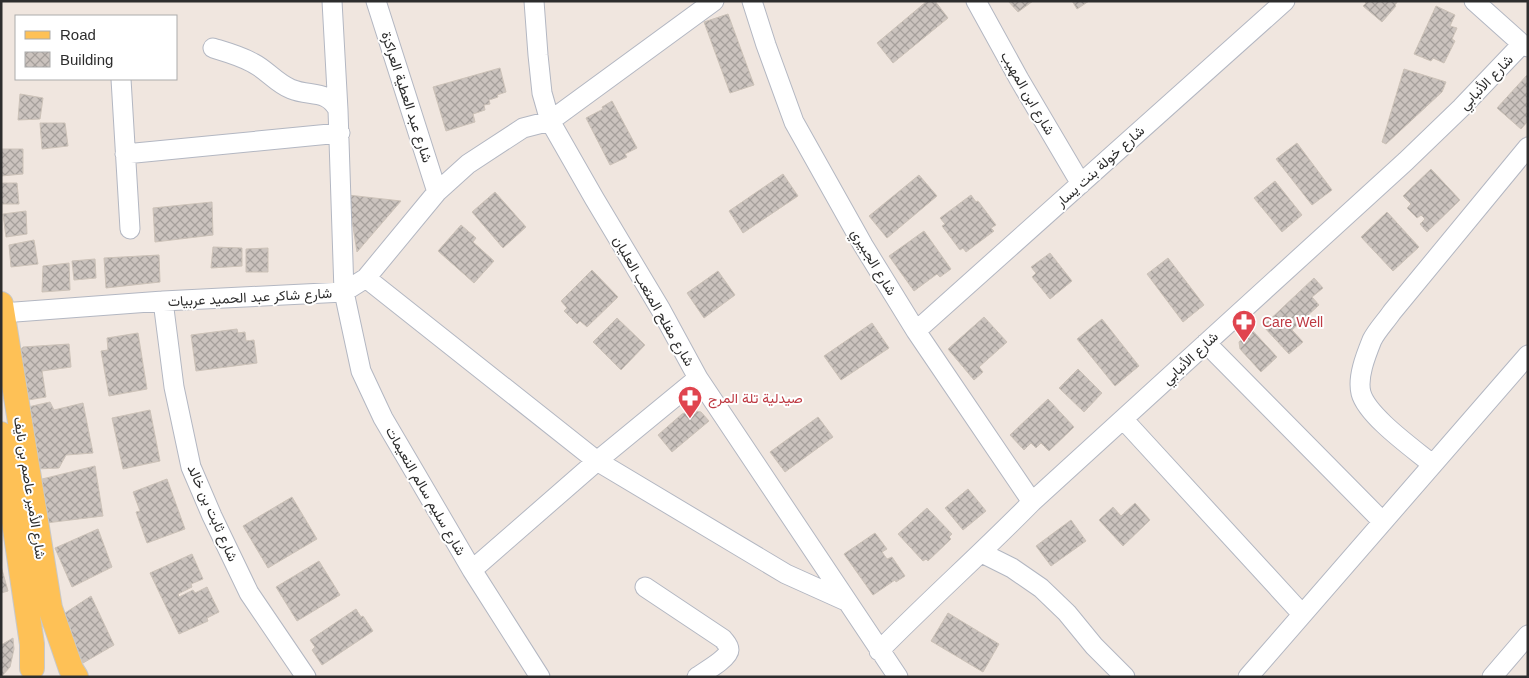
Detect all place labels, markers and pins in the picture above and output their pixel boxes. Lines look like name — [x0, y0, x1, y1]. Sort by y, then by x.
pharmacy icon: Care Well — [1231, 309, 1257, 343]
place label: Care Well — [1262, 314, 1323, 330]
pharmacy icon: صيدلية تلة المرج — [677, 385, 703, 419]
place label: صيدلية تلة المرج — [708, 390, 803, 409]

